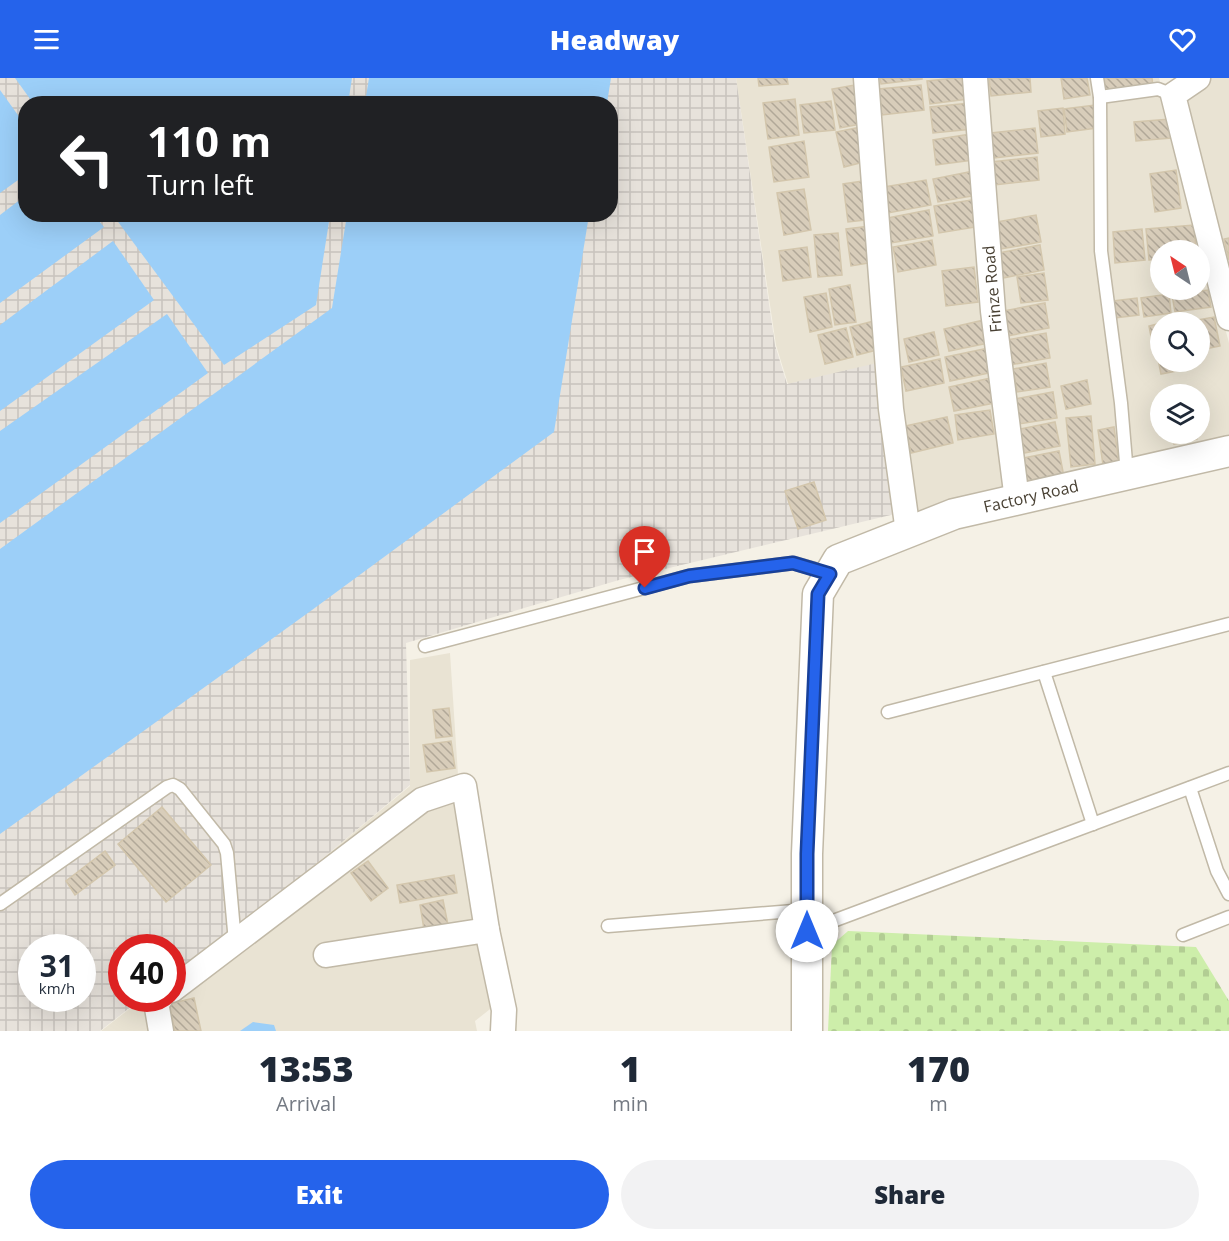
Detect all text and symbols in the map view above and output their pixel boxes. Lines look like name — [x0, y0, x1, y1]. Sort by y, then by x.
text: Headway — [550, 21, 679, 58]
icon: menu — [30, 23, 63, 56]
icon: heart — [1166, 23, 1199, 56]
text: 110 m — [147, 112, 271, 169]
icon: left — [48, 120, 126, 198]
text: Turn left — [147, 166, 254, 203]
north arrow — [1150, 240, 1210, 300]
map controls — [1150, 240, 1210, 444]
street label: Frinze Road — [977, 244, 1007, 334]
button: search — [1150, 312, 1210, 372]
button: layers — [1150, 384, 1210, 444]
street label: Factory Road — [981, 474, 1081, 518]
pin — [619, 526, 670, 588]
icon: arrive — [628, 535, 661, 568]
position arrow — [775, 899, 839, 963]
speed limit sign: 40 — [108, 934, 186, 1012]
text: 31 — [40, 945, 74, 986]
text: km/h — [39, 978, 75, 998]
text: 13:53 — [259, 1044, 354, 1093]
text: 1 — [620, 1044, 641, 1093]
text: 170 — [907, 1044, 970, 1093]
text: Arrival — [276, 1090, 336, 1117]
text: min — [612, 1090, 648, 1117]
text: m — [929, 1090, 948, 1117]
button: Exit — [30, 1160, 609, 1229]
button: Share — [621, 1160, 1199, 1229]

